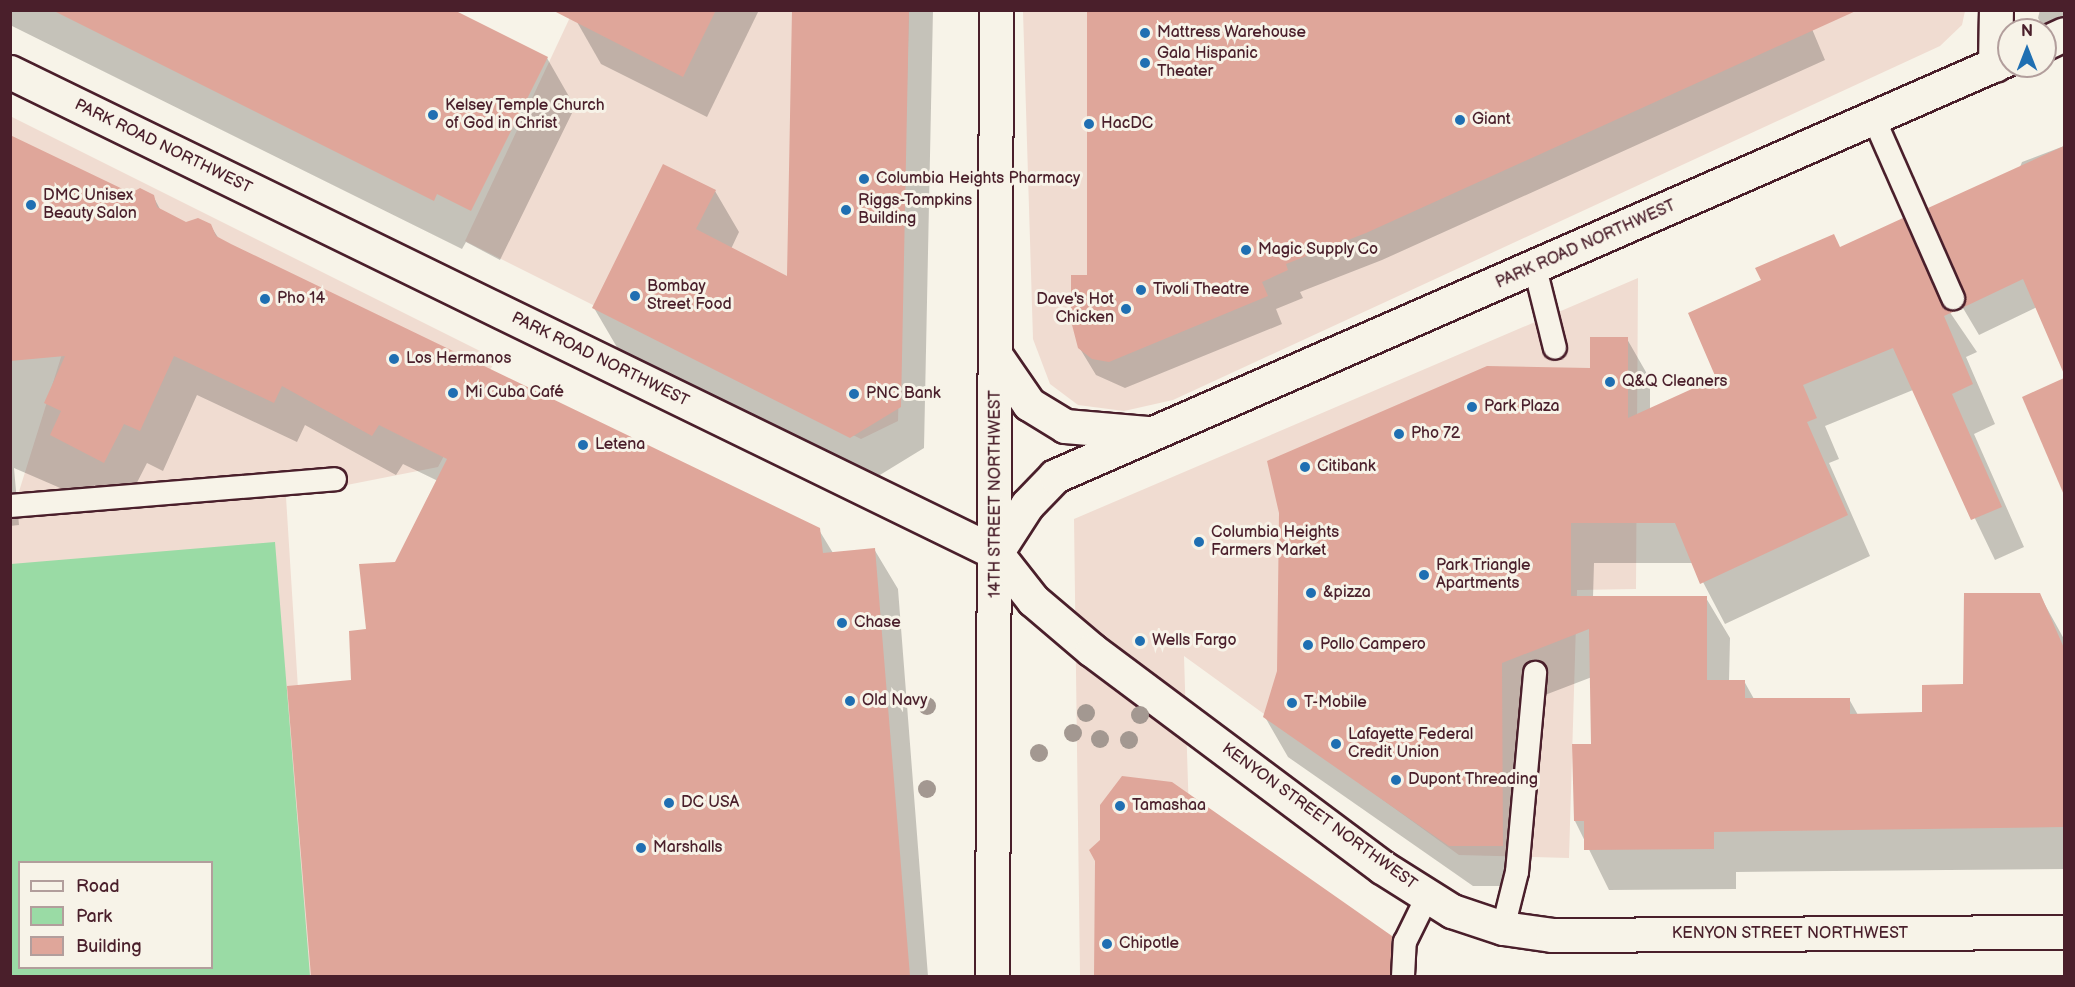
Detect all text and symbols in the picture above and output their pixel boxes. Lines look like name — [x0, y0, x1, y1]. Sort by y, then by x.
north arrow — [1997, 18, 2057, 78]
text: N — [2021, 22, 2033, 41]
place label: Mattress Warehouse — [1157, 23, 1307, 43]
marker: Mattress Warehouse — [1138, 26, 1152, 40]
place label: Gala Hispanic Theater — [1157, 44, 1258, 82]
marker: Gala Hispanic Theater — [1138, 56, 1152, 70]
street label: PARK ROAD NORTHWEST — [71, 96, 255, 198]
place label: Kelsey Temple Church of God in Christ — [445, 96, 606, 134]
marker: Kelsey Temple Church of God in Christ — [426, 108, 440, 122]
place label: Giant — [1472, 110, 1511, 130]
marker: Giant — [1453, 113, 1467, 127]
place label: HacDC — [1101, 114, 1153, 134]
marker: HacDC — [1082, 117, 1096, 131]
place label: Columbia Heights Pharmacy — [876, 169, 1080, 189]
marker: Columbia Heights Pharmacy — [857, 172, 871, 186]
place label: DMC Unisex Beauty Salon — [43, 186, 138, 224]
place label: Riggs-Tompkins Building — [858, 191, 972, 229]
street label: PARK ROAD NORTHWEST — [1493, 197, 1679, 293]
marker: DMC Unisex Beauty Salon — [24, 198, 38, 212]
marker: Riggs-Tompkins Building — [839, 203, 853, 217]
place label: Magic Supply Co — [1258, 240, 1379, 260]
marker: Magic Supply Co — [1239, 243, 1253, 257]
place label: Bombay Street Food — [647, 277, 732, 315]
place label: Tivoli Theatre — [1153, 280, 1250, 300]
marker: Tivoli Theatre — [1134, 283, 1148, 297]
place label: Pho 14 — [277, 289, 325, 309]
marker: Bombay Street Food — [628, 289, 642, 303]
place label: Dave's Hot Chicken — [1036, 290, 1114, 328]
marker: Pho 14 — [258, 292, 272, 306]
marker: Dave's Hot Chicken — [1119, 302, 1133, 316]
street label: PARK ROAD NORTHWEST — [508, 309, 692, 411]
place label: Los Hermanos — [406, 349, 511, 369]
marker: Los Hermanos — [387, 352, 401, 366]
place label: Q&Q Cleaners — [1622, 372, 1727, 392]
marker: Q&Q Cleaners — [1603, 375, 1617, 389]
place label: Mi Cuba Café — [465, 383, 564, 403]
place label: PNC Bank — [866, 384, 941, 404]
marker: Mi Cuba Café — [446, 386, 460, 400]
marker: PNC Bank — [847, 387, 861, 401]
street label: 14TH STREET NORTHWEST — [986, 390, 1006, 598]
place label: Park Plaza — [1484, 397, 1560, 417]
marker: Park Plaza — [1465, 400, 1479, 414]
place label: Pho 72 — [1411, 424, 1461, 444]
marker: Pho 72 — [1392, 427, 1406, 441]
place label: Letena — [595, 435, 645, 455]
marker: Letena — [576, 438, 590, 452]
place label: Citibank — [1317, 457, 1376, 477]
marker: Citibank — [1298, 460, 1312, 474]
place label: Columbia Heights Farmers Market — [1211, 523, 1339, 561]
marker: Columbia Heights Farmers Market — [1192, 535, 1206, 549]
place label: Park Triangle Apartments — [1436, 556, 1531, 594]
marker: Park Triangle Apartments — [1417, 568, 1431, 582]
place label: &pizza — [1323, 583, 1371, 603]
marker: &pizza — [1304, 586, 1318, 600]
place label: Chase — [854, 613, 901, 633]
marker: Chase — [835, 616, 849, 630]
place label: Wells Fargo — [1152, 631, 1236, 651]
marker: Wells Fargo — [1133, 634, 1147, 648]
place label: Pollo Campero — [1320, 635, 1426, 655]
marker: Pollo Campero — [1301, 638, 1315, 652]
place label: Old Navy — [862, 691, 928, 711]
place label: T-Mobile — [1304, 693, 1367, 713]
marker: Old Navy — [843, 694, 857, 708]
marker: T-Mobile — [1285, 696, 1299, 710]
place label: Lafayette Federal Credit Union — [1348, 725, 1473, 763]
marker: Lafayette Federal Credit Union — [1329, 737, 1343, 751]
street label: KENYON STREET NORTHWEST — [1218, 740, 1420, 894]
place label: Dupont Threading — [1408, 770, 1538, 790]
marker: Dupont Threading — [1389, 773, 1403, 787]
place label: DC USA — [681, 793, 739, 813]
marker: DC USA — [662, 796, 676, 810]
place label: Tamashaa — [1132, 796, 1206, 816]
marker: Tamashaa — [1113, 799, 1127, 813]
place label: Marshalls — [653, 838, 723, 858]
marker: Marshalls — [634, 841, 648, 855]
legend — [18, 861, 213, 969]
text: Road — [76, 876, 120, 897]
text: Park — [76, 906, 112, 927]
street label: KENYON STREET NORTHWEST — [1672, 924, 1908, 944]
place label: Chipotle — [1119, 934, 1179, 954]
text: Building — [76, 936, 142, 957]
marker: Chipotle — [1100, 937, 1114, 951]

